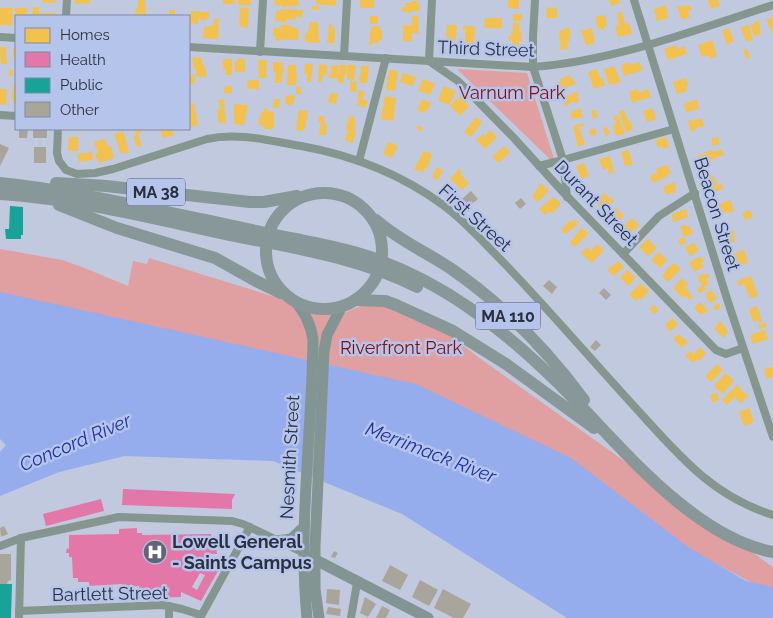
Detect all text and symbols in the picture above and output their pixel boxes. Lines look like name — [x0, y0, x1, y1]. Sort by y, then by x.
legend — [15, 15, 190, 130]
text: Homes — [60, 26, 110, 44]
street label: Third Street — [437, 36, 535, 61]
text: Health — [60, 51, 106, 69]
text: Public — [60, 76, 103, 94]
park label: Varnum Park — [459, 82, 566, 103]
text: Other — [60, 101, 100, 119]
street label: Beacon Street — [690, 154, 745, 273]
street label: Durant Street — [550, 156, 642, 250]
road number: MA 38 — [127, 178, 185, 206]
street label: First Street — [435, 180, 516, 256]
road number: MA 110 — [476, 302, 540, 330]
park label: Riverfront Park — [340, 337, 463, 358]
street label: Nesmith Street — [276, 394, 303, 520]
water label: Concord River — [16, 408, 135, 475]
water label: Merrimack River — [363, 417, 501, 487]
place label: Lowell General - Saints Campus — [172, 531, 312, 573]
hospital icon: Lowell General - Saints Campus — [142, 539, 168, 565]
street label: Bartlett Street — [52, 582, 168, 605]

